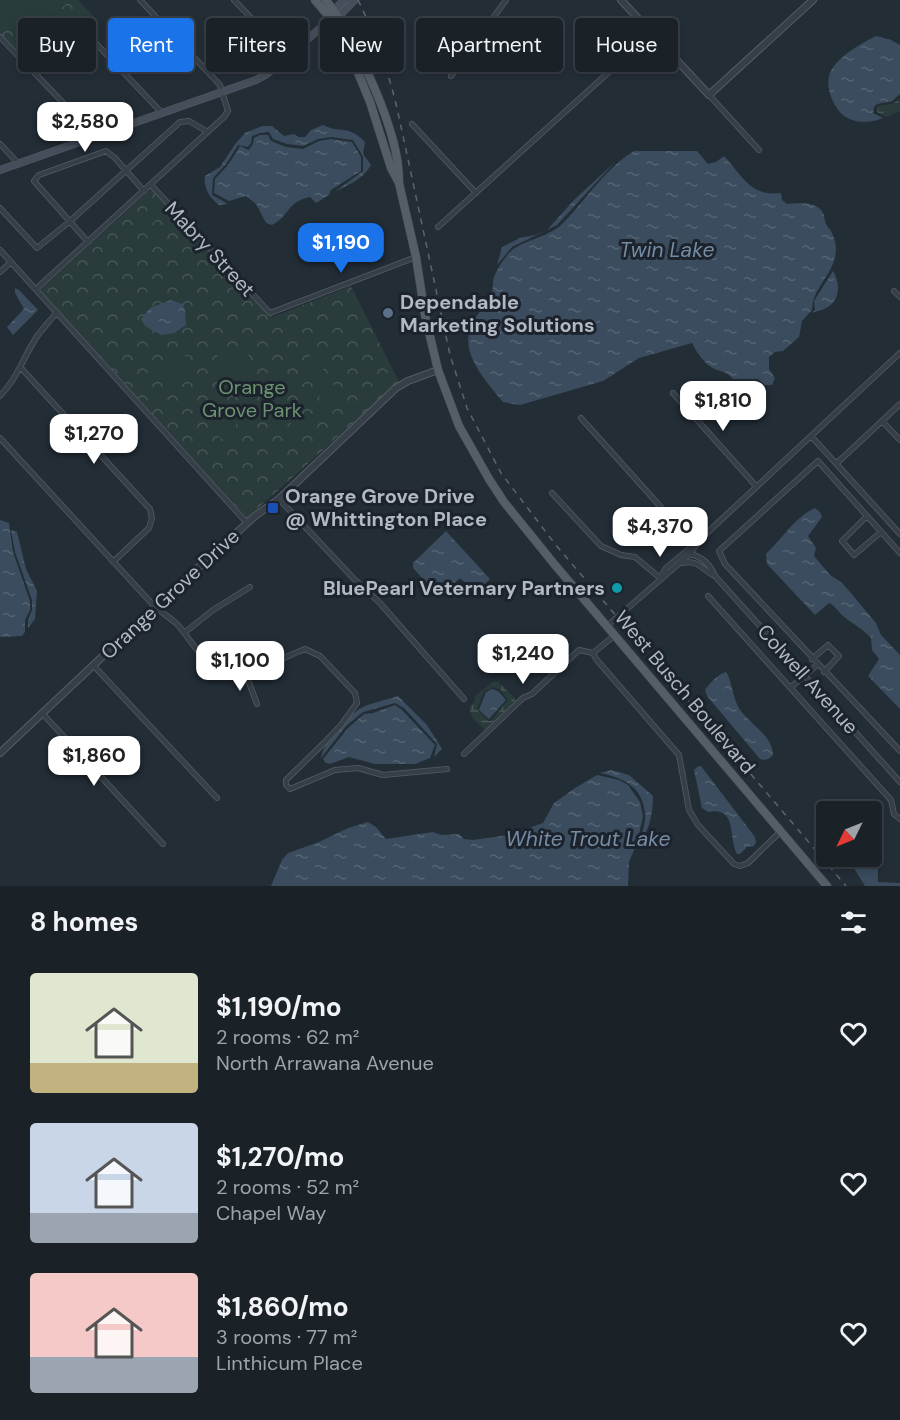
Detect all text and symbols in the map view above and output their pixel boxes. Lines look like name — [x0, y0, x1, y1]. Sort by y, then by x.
chip: Buy — [18, 18, 96, 72]
chip: Rent — [108, 18, 194, 72]
chip: Filters — [206, 18, 308, 72]
chip: New — [320, 18, 404, 72]
chip: Apartment — [416, 18, 563, 72]
chip: House — [575, 18, 678, 72]
pin: $2,580 — [36, 102, 134, 153]
text: $2,580 — [51, 108, 119, 134]
street label: Mabry Street — [159, 196, 261, 302]
pin: $1,190 — [292, 223, 390, 274]
text: $1,190 — [312, 229, 370, 255]
water label: Twin Lake — [620, 236, 714, 264]
place label: Dependable Marketing Solutions — [400, 289, 595, 338]
marker: Dependable Marketing Solutions — [381, 306, 395, 320]
park label: Orange Grove Park — [202, 374, 302, 423]
pin: $1,810 — [674, 381, 772, 432]
text: $1,810 — [694, 387, 752, 413]
pin: $1,270 — [45, 414, 143, 465]
text: $1,270 — [64, 420, 124, 446]
place label: Orange Grove Drive @ Whittington Place — [285, 483, 487, 532]
marker: Orange Grove Drive @ Whittington Place — [266, 501, 280, 515]
pin: $4,370 — [611, 507, 709, 558]
text: $4,370 — [627, 513, 693, 539]
street label: Orange Grove Drive — [95, 523, 245, 665]
place label: BluePearl Veternary Partners — [323, 575, 605, 601]
marker: BluePearl Veternary Partners — [610, 581, 624, 595]
street label: West Busch Boulevard — [609, 605, 761, 779]
street label: Colwell Avenue — [752, 619, 864, 739]
pin: $1,240 — [474, 634, 572, 685]
text: $1,240 — [492, 640, 554, 666]
pin: $1,100 — [191, 641, 289, 692]
text: $1,100 — [210, 647, 270, 673]
pin: $1,860 — [45, 736, 143, 787]
text: $1,860 — [62, 742, 126, 768]
north arrow — [816, 801, 882, 867]
map controls — [816, 801, 882, 867]
water label: White Trout Lake — [505, 825, 671, 853]
text: 8 homes — [30, 905, 138, 939]
icon: filters — [837, 906, 870, 939]
text: $1,190/mo — [216, 990, 342, 1024]
icon: home — [78, 997, 150, 1069]
icon: heart — [837, 1017, 870, 1050]
text: 2 rooms · 62 m² — [216, 1024, 359, 1050]
text: North Arrawana Avenue — [216, 1050, 434, 1076]
text: $1,270/mo — [216, 1140, 344, 1174]
icon: home — [78, 1147, 150, 1219]
icon: heart — [837, 1167, 870, 1200]
text: 2 rooms · 52 m² — [216, 1174, 359, 1200]
text: Chapel Way — [216, 1200, 326, 1226]
text: $1,860/mo — [216, 1290, 349, 1324]
icon: home — [78, 1297, 150, 1369]
icon: heart — [837, 1317, 870, 1350]
text: 3 rooms · 77 m² — [216, 1324, 357, 1350]
text: Linthicum Place — [216, 1350, 363, 1376]

